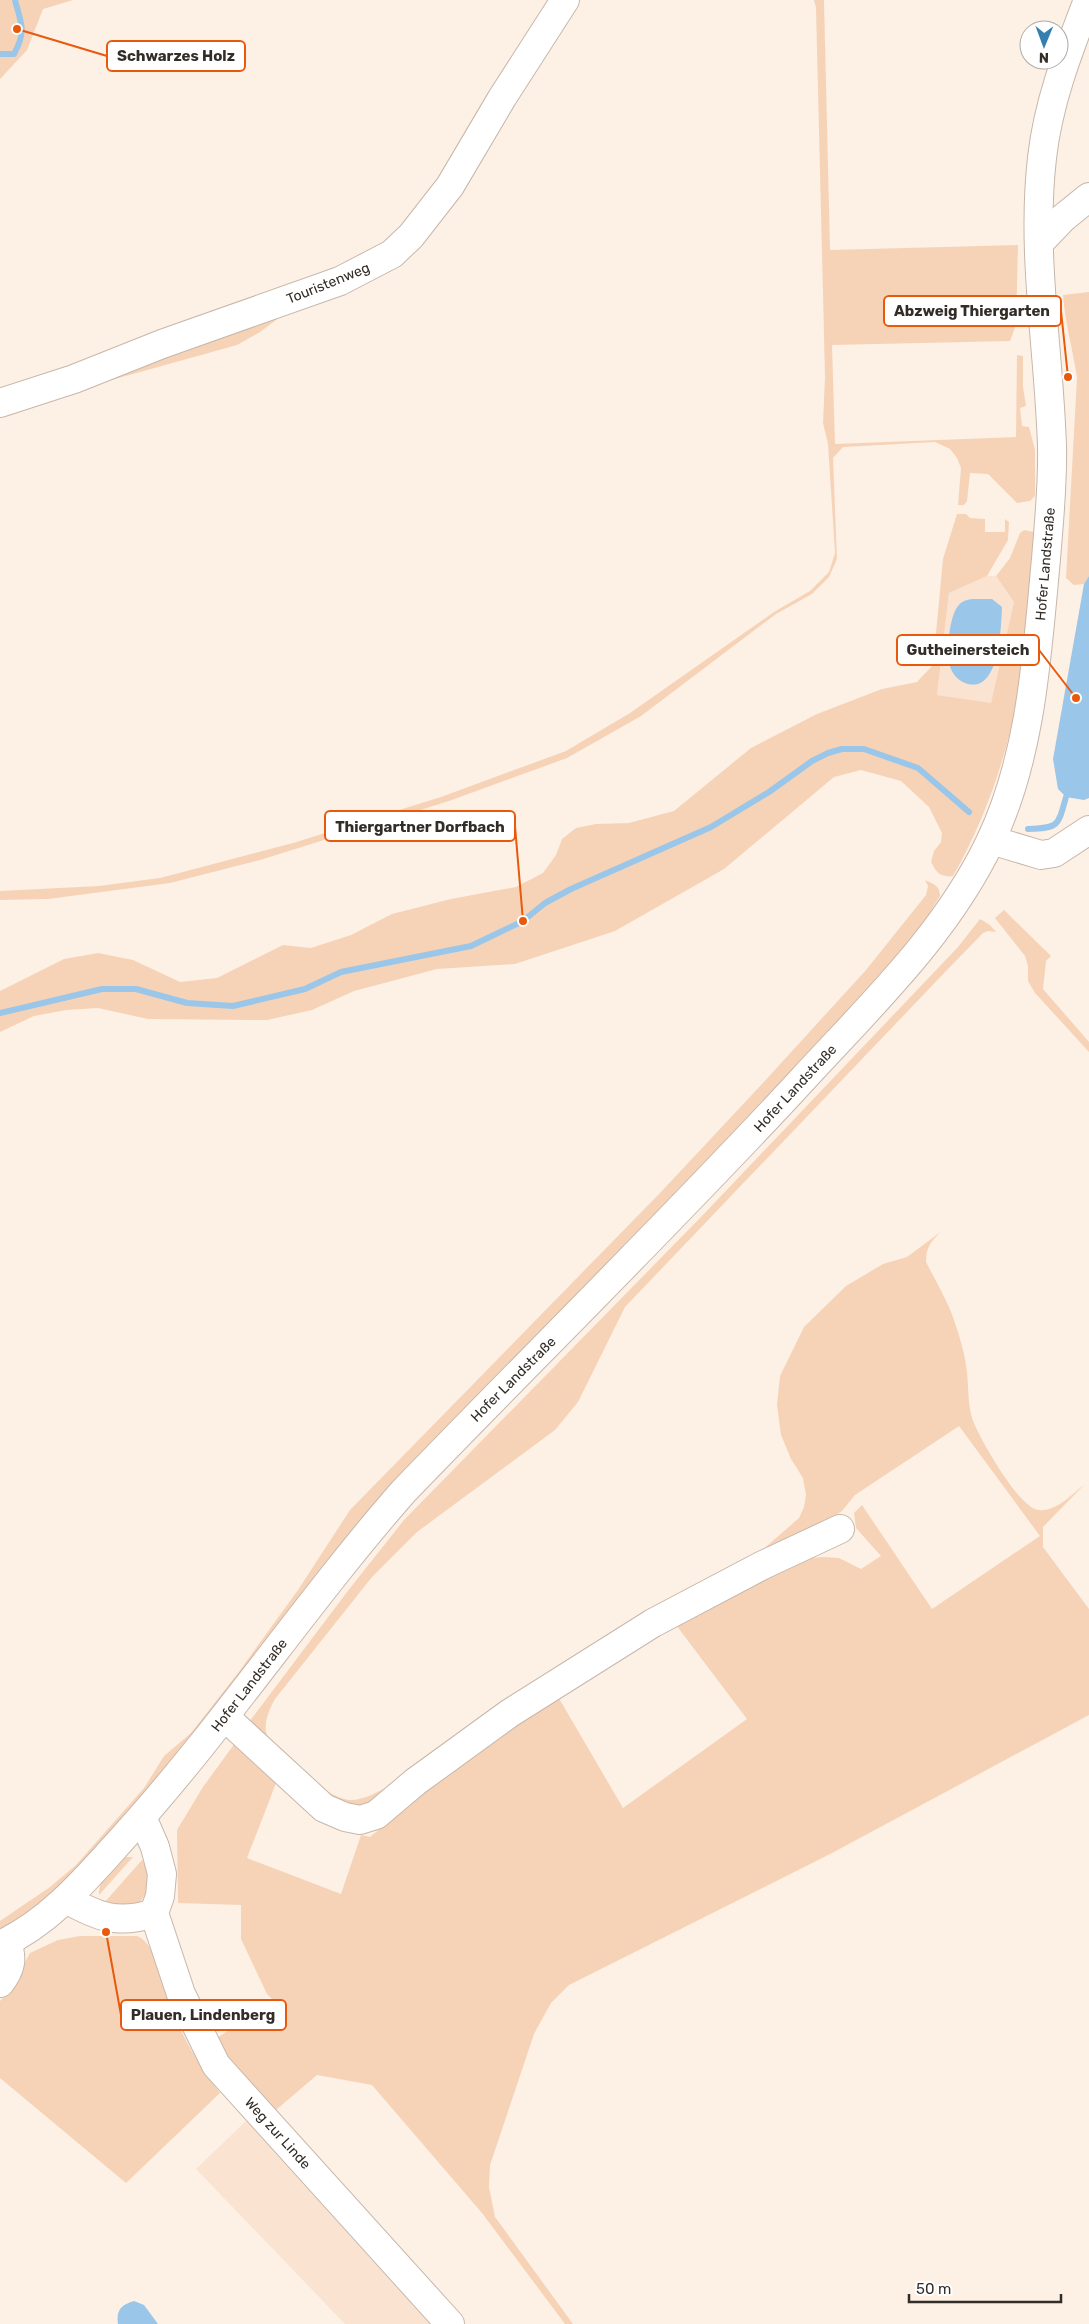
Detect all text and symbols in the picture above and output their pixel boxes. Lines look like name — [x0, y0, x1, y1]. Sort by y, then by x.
north arrow — [1019, 20, 1069, 70]
callout: Schwarzes Holz — [107, 41, 245, 71]
text: Schwarzes Holz — [117, 47, 235, 65]
text: N — [1039, 49, 1049, 66]
street label: Touristenweg — [284, 259, 372, 308]
callout: Abzweig Thiergarten — [884, 296, 1061, 326]
text: Abzweig Thiergarten — [894, 302, 1050, 320]
street label: Hofer Landstraße — [1032, 507, 1059, 621]
callout: Gutheinersteich — [897, 635, 1039, 665]
text: Gutheinersteich — [907, 641, 1029, 659]
callout: Thiergartner Dorfbach — [325, 811, 515, 841]
text: Thiergartner Dorfbach — [335, 818, 505, 836]
street label: Hofer Landstraße — [750, 1041, 840, 1136]
street label: Hofer Landstraße — [467, 1333, 560, 1425]
street label: Hofer Landstraße — [208, 1635, 291, 1735]
callout: Plauen, Lindenberg — [121, 2000, 286, 2030]
text: Plauen, Lindenberg — [131, 2006, 275, 2024]
street label: Weg zur Linde — [241, 2094, 314, 2173]
scale bar — [909, 2272, 1062, 2304]
text: 50 m — [916, 2280, 951, 2298]

